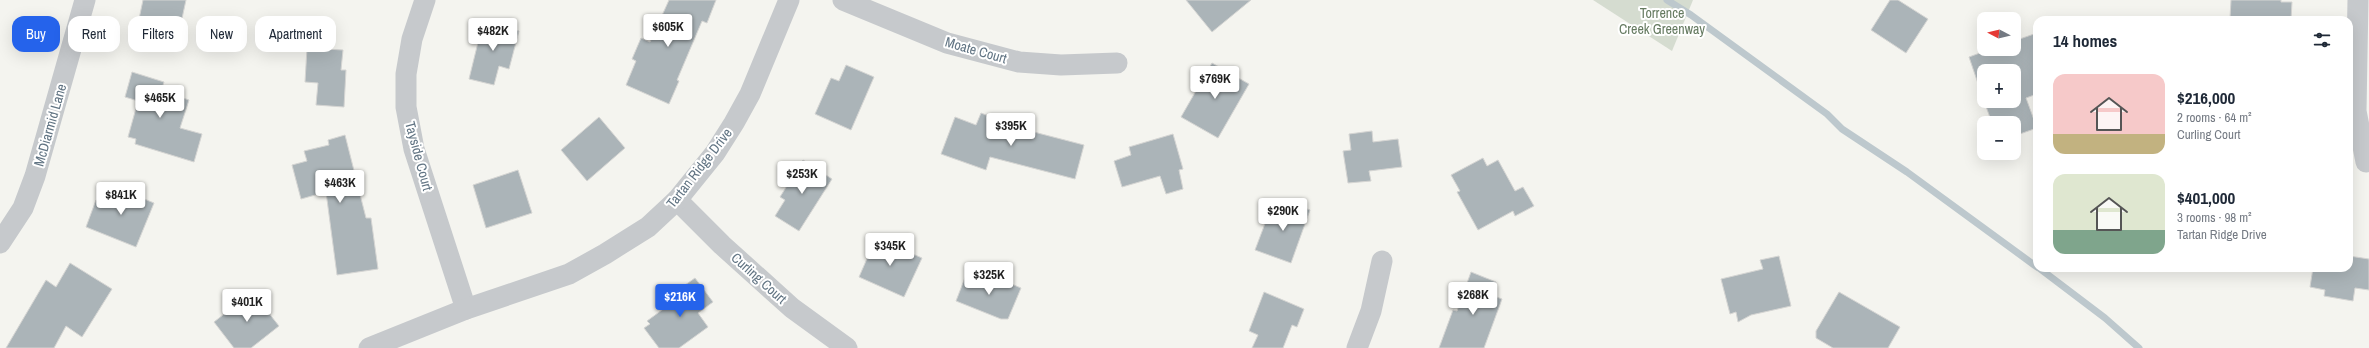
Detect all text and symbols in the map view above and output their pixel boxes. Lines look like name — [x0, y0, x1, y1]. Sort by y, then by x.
park label: Torrence Creek Greenway — [1619, 4, 1705, 38]
north arrow — [1977, 12, 2021, 56]
map controls — [1977, 12, 2021, 160]
pin: $605K — [640, 14, 696, 48]
chip: Buy — [12, 16, 60, 52]
chip: Rent — [68, 16, 120, 52]
chip: Filters — [128, 16, 188, 52]
chip: New — [196, 16, 247, 52]
chip: Apartment — [255, 16, 336, 52]
pin: $482K — [465, 18, 521, 52]
text: $605K — [652, 18, 684, 35]
text: $482K — [477, 22, 509, 39]
text: 14 homes — [2053, 29, 2117, 52]
icon: filters — [2311, 29, 2333, 51]
street label: Moate Court — [943, 33, 1009, 67]
button: + — [1977, 64, 2021, 108]
pin: $769K — [1187, 66, 1243, 100]
text: $769K — [1199, 70, 1231, 87]
street label: McDiarmid Lane — [30, 82, 70, 168]
pin: $465K — [132, 85, 188, 119]
text: $216,000 — [2177, 86, 2235, 109]
text: $465K — [144, 89, 176, 106]
icon: home — [2085, 90, 2133, 138]
text: 2 rooms · 64 m² — [2177, 109, 2252, 126]
pin: $395K — [983, 113, 1039, 147]
button: − — [1977, 116, 2021, 160]
text: $395K — [995, 117, 1027, 134]
street label: Tayside Court — [401, 119, 437, 193]
street label: Tartan Ridge Drive — [662, 124, 736, 212]
text: Curling Court — [2177, 126, 2240, 143]
pin: $253K — [774, 161, 830, 195]
text: $253K — [786, 165, 818, 182]
pin: $463K — [312, 170, 368, 204]
text: $463K — [324, 174, 356, 191]
pin: $841K — [93, 182, 149, 216]
text: $841K — [105, 186, 137, 203]
text: $401,000 — [2177, 186, 2235, 209]
icon: home — [2085, 190, 2133, 238]
pin: $290K — [1255, 198, 1311, 232]
text: $290K — [1267, 202, 1299, 219]
text: 3 rooms · 98 m² — [2177, 209, 2252, 226]
text: Tartan Ridge Drive — [2177, 226, 2267, 243]
pin: $345K — [862, 233, 918, 267]
text: $345K — [874, 237, 906, 254]
street label: Curling Court — [728, 248, 790, 308]
pin: $325K — [961, 262, 1017, 296]
text: $325K — [973, 266, 1005, 283]
pin: $268K — [1445, 282, 1501, 316]
pin: $216K — [652, 284, 708, 318]
text: $268K — [1457, 286, 1489, 303]
text: $216K — [664, 288, 696, 305]
pin: $401K — [219, 289, 275, 323]
text: $401K — [231, 293, 263, 310]

